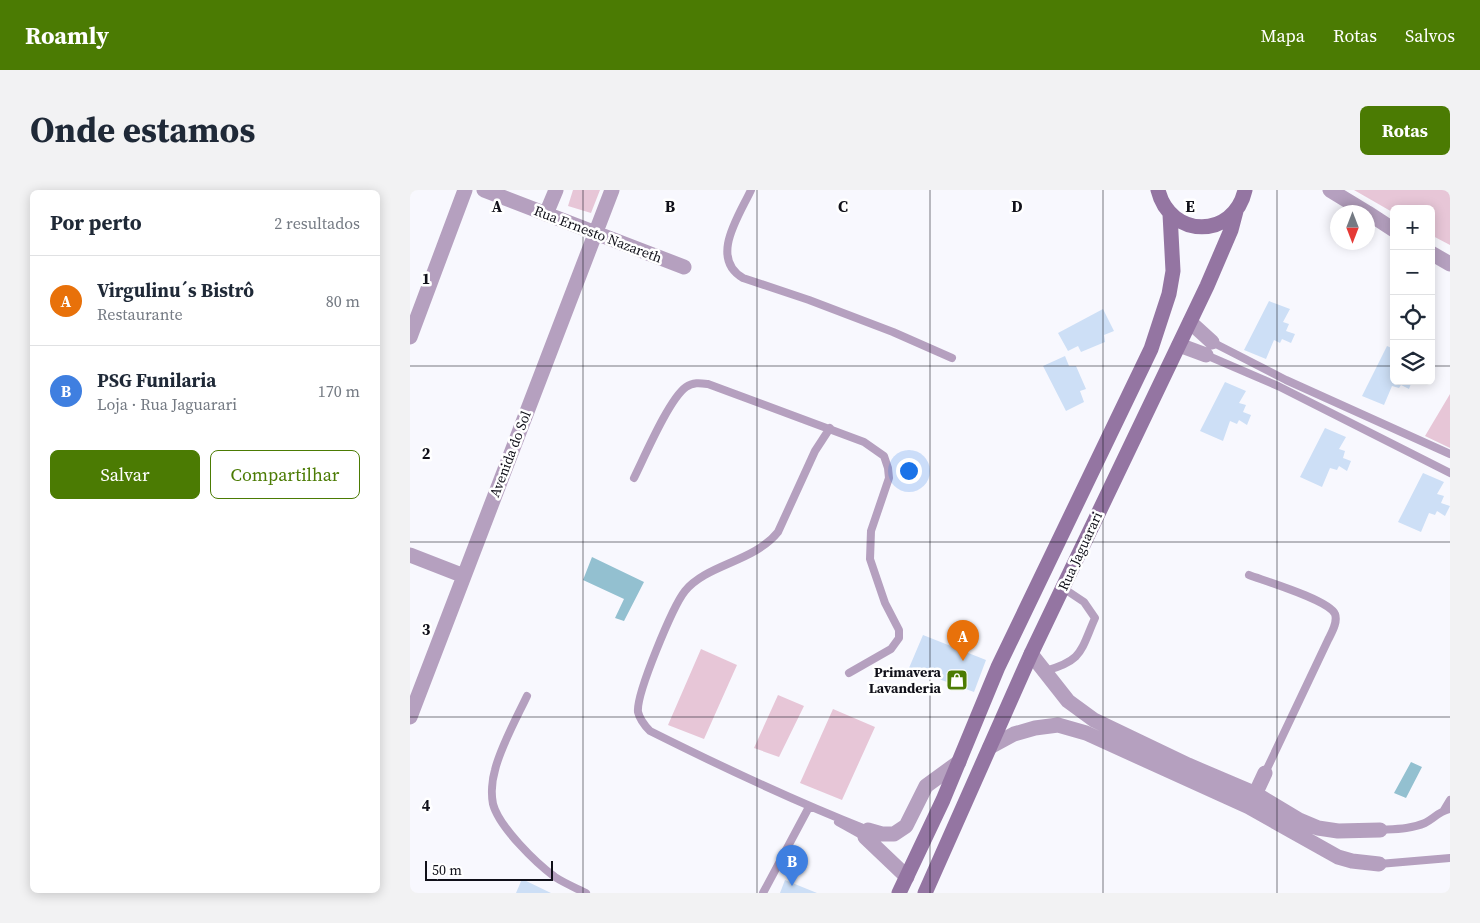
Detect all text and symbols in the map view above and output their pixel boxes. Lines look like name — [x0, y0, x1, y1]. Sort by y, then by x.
text: Roamly — [25, 19, 109, 52]
text: Mapa — [1261, 23, 1305, 48]
text: Rotas — [1333, 23, 1377, 48]
text: Salvos — [1405, 23, 1455, 48]
text: Onde estamos — [30, 106, 255, 154]
button: Rotas — [1360, 106, 1450, 155]
text: A — [492, 195, 503, 217]
text: B — [665, 195, 676, 217]
text: C — [838, 195, 848, 217]
text: D — [1011, 195, 1023, 217]
text: E — [1185, 195, 1195, 217]
street label: Rua Ernesto Nazareth — [531, 200, 665, 268]
north arrow — [1330, 205, 1375, 250]
map controls — [1390, 205, 1435, 385]
button: + — [1390, 205, 1435, 250]
text: Por perto — [50, 208, 142, 237]
text: 2 resultados — [274, 212, 360, 234]
button: − — [1390, 250, 1435, 295]
text: 1 — [422, 267, 430, 289]
text: Virgulinu´s Bistrô — [97, 277, 254, 303]
text: A — [61, 290, 71, 312]
text: 80 m — [326, 290, 360, 312]
button: locate — [1390, 295, 1435, 340]
text: Restaurante — [97, 303, 183, 325]
button: layers — [1390, 340, 1435, 385]
text: PSG Funilaria — [97, 367, 216, 393]
text: B — [61, 380, 71, 402]
text: 170 m — [318, 380, 360, 402]
text: Loja · Rua Jaguarari — [97, 393, 237, 415]
street label: Avenida do Sol — [484, 408, 536, 500]
text: 2 — [422, 442, 431, 464]
button: Salvar — [50, 450, 200, 499]
button: Compartilhar — [210, 450, 360, 499]
your location — [896, 458, 922, 484]
street label: Rua Jaguarari — [1053, 508, 1107, 594]
text: 3 — [422, 618, 431, 640]
pin: A — [947, 620, 979, 661]
place label: Primavera Lavanderia — [869, 662, 942, 698]
shop icon: Primavera Lavanderia — [945, 668, 969, 692]
text: 4 — [422, 794, 431, 816]
pin: B — [776, 845, 808, 886]
scale bar — [425, 858, 552, 881]
text: 50 m — [432, 860, 462, 880]

